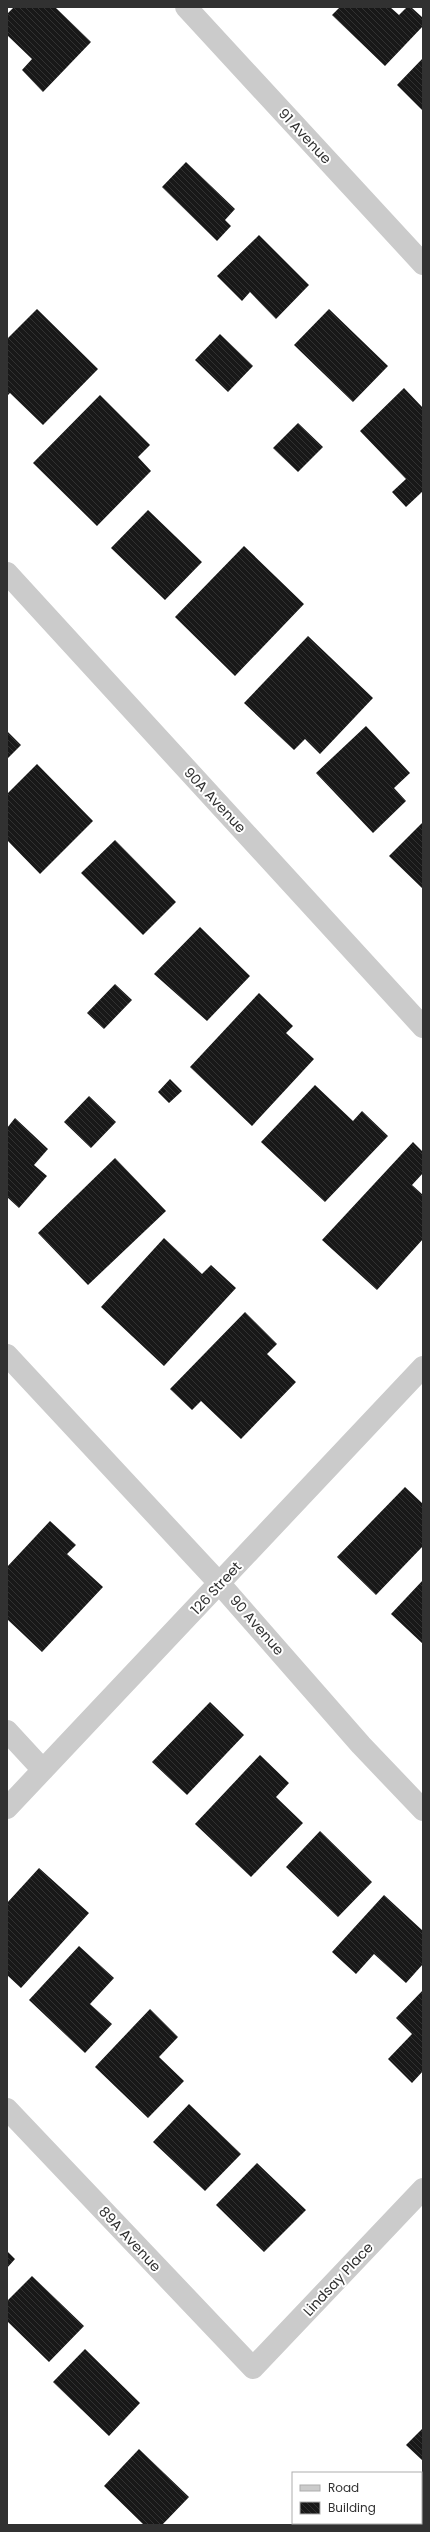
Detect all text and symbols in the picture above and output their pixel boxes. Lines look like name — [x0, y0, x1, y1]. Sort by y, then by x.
street label: 91 Avenue — [274, 104, 336, 169]
street label: 90A Avenue — [179, 763, 251, 838]
street label: 126 Street — [186, 1557, 246, 1619]
street label: 90 Avenue — [225, 1591, 289, 1660]
street label: 89A Avenue — [94, 2202, 166, 2277]
street label: Lindsay Place — [298, 2237, 378, 2320]
legend — [292, 2472, 422, 2524]
text: Road — [328, 2479, 359, 2496]
text: Building — [328, 2499, 376, 2516]

